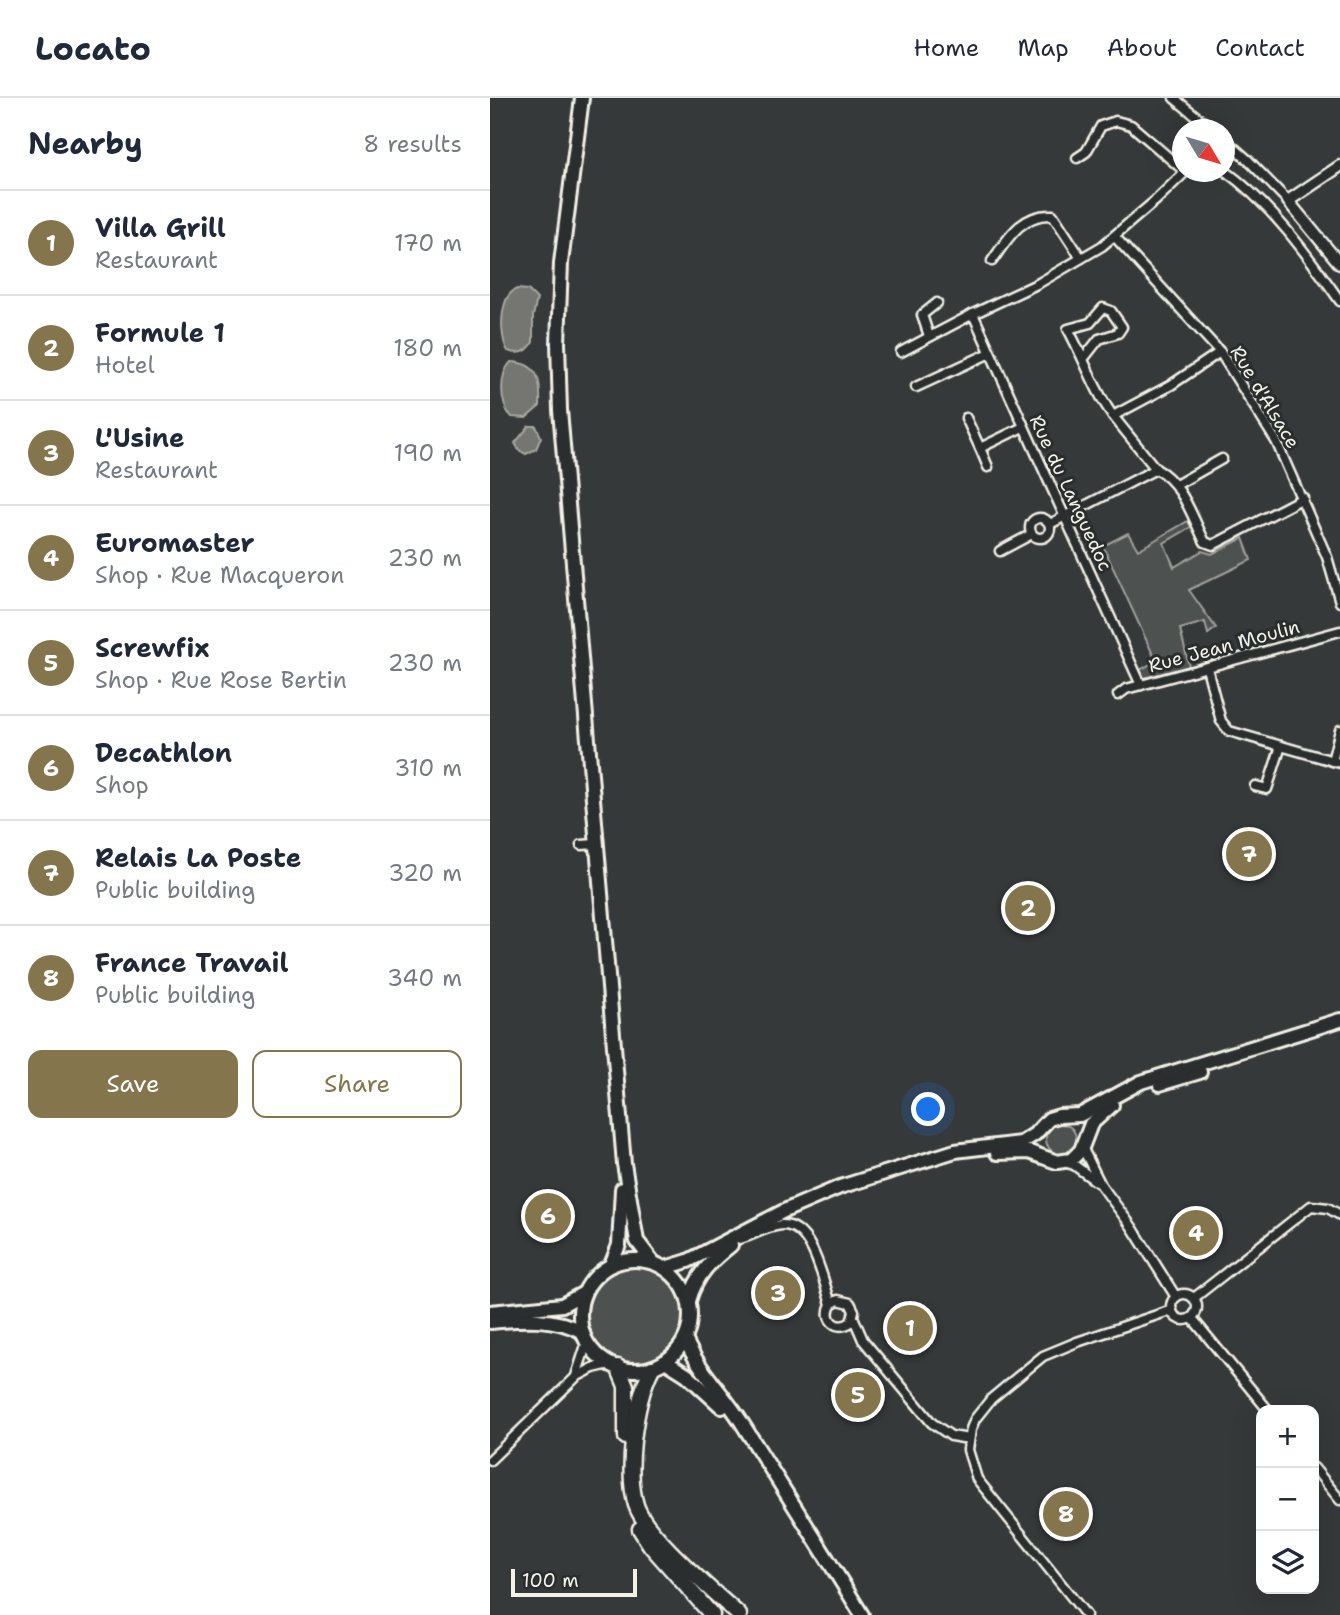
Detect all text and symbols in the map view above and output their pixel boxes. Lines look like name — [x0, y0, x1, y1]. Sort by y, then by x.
text: Locato — [35, 26, 151, 71]
text: Home — [913, 32, 979, 64]
text: Map — [1017, 32, 1069, 64]
text: About — [1107, 32, 1177, 64]
text: Contact — [1215, 32, 1305, 64]
north arrow — [1172, 119, 1235, 182]
text: Nearby — [28, 123, 143, 164]
text: 8 results — [363, 129, 462, 159]
text: Villa Grill — [95, 210, 226, 245]
text: 1 — [46, 228, 56, 258]
text: 170 m — [394, 228, 462, 258]
text: Restaurant — [95, 245, 218, 275]
text: Formule 1 — [95, 315, 225, 350]
text: 2 — [43, 333, 59, 363]
text: 180 m — [393, 333, 462, 363]
street label: Rue d'Alsace — [1224, 341, 1306, 453]
text: Hotel — [95, 350, 155, 380]
street label: Rue du Languedoc — [1024, 411, 1118, 575]
text: L'Usine — [95, 420, 185, 455]
text: 3 — [43, 438, 59, 468]
text: 190 m — [394, 438, 462, 468]
text: Restaurant — [95, 455, 218, 485]
text: Euromaster — [95, 525, 254, 560]
text: 4 — [43, 543, 59, 573]
text: 230 m — [388, 543, 462, 573]
text: Shop · Rue Macqueron — [95, 560, 344, 590]
street label: Rue Jean Moulin — [1146, 614, 1302, 678]
text: Screwfix — [95, 630, 209, 665]
text: 5 — [44, 648, 58, 678]
text: 230 m — [388, 648, 462, 678]
text: Shop · Rue Rose Bertin — [95, 665, 347, 695]
text: Decathlon — [95, 735, 232, 770]
text: 6 — [43, 753, 59, 783]
text: 310 m — [394, 753, 462, 783]
text: Shop — [95, 770, 149, 800]
pin: 7 — [1226, 828, 1272, 880]
text: Relais La Poste — [95, 840, 301, 875]
text: 7 — [43, 858, 59, 888]
text: 320 m — [388, 858, 462, 888]
text: Public building — [95, 875, 255, 905]
pin: 2 — [1005, 882, 1051, 934]
text: France Travail — [95, 945, 288, 980]
text: 8 — [43, 963, 59, 993]
text: 340 m — [387, 963, 462, 993]
text: Public building — [95, 980, 255, 1010]
button: Save — [28, 1050, 238, 1118]
button: Share — [252, 1050, 462, 1118]
your location — [911, 1092, 945, 1126]
pin: 6 — [525, 1190, 571, 1242]
pin: 4 — [1173, 1207, 1219, 1259]
pin: 3 — [755, 1267, 801, 1319]
pin: 1 — [887, 1302, 933, 1354]
pin: 5 — [835, 1369, 881, 1421]
map controls — [1256, 1405, 1319, 1594]
button: + — [1256, 1405, 1319, 1468]
button: − — [1256, 1468, 1319, 1531]
pin: 8 — [1043, 1488, 1089, 1540]
button: layers — [1256, 1531, 1319, 1594]
scale bar — [511, 1566, 637, 1598]
text: 100 m — [522, 1568, 579, 1593]

